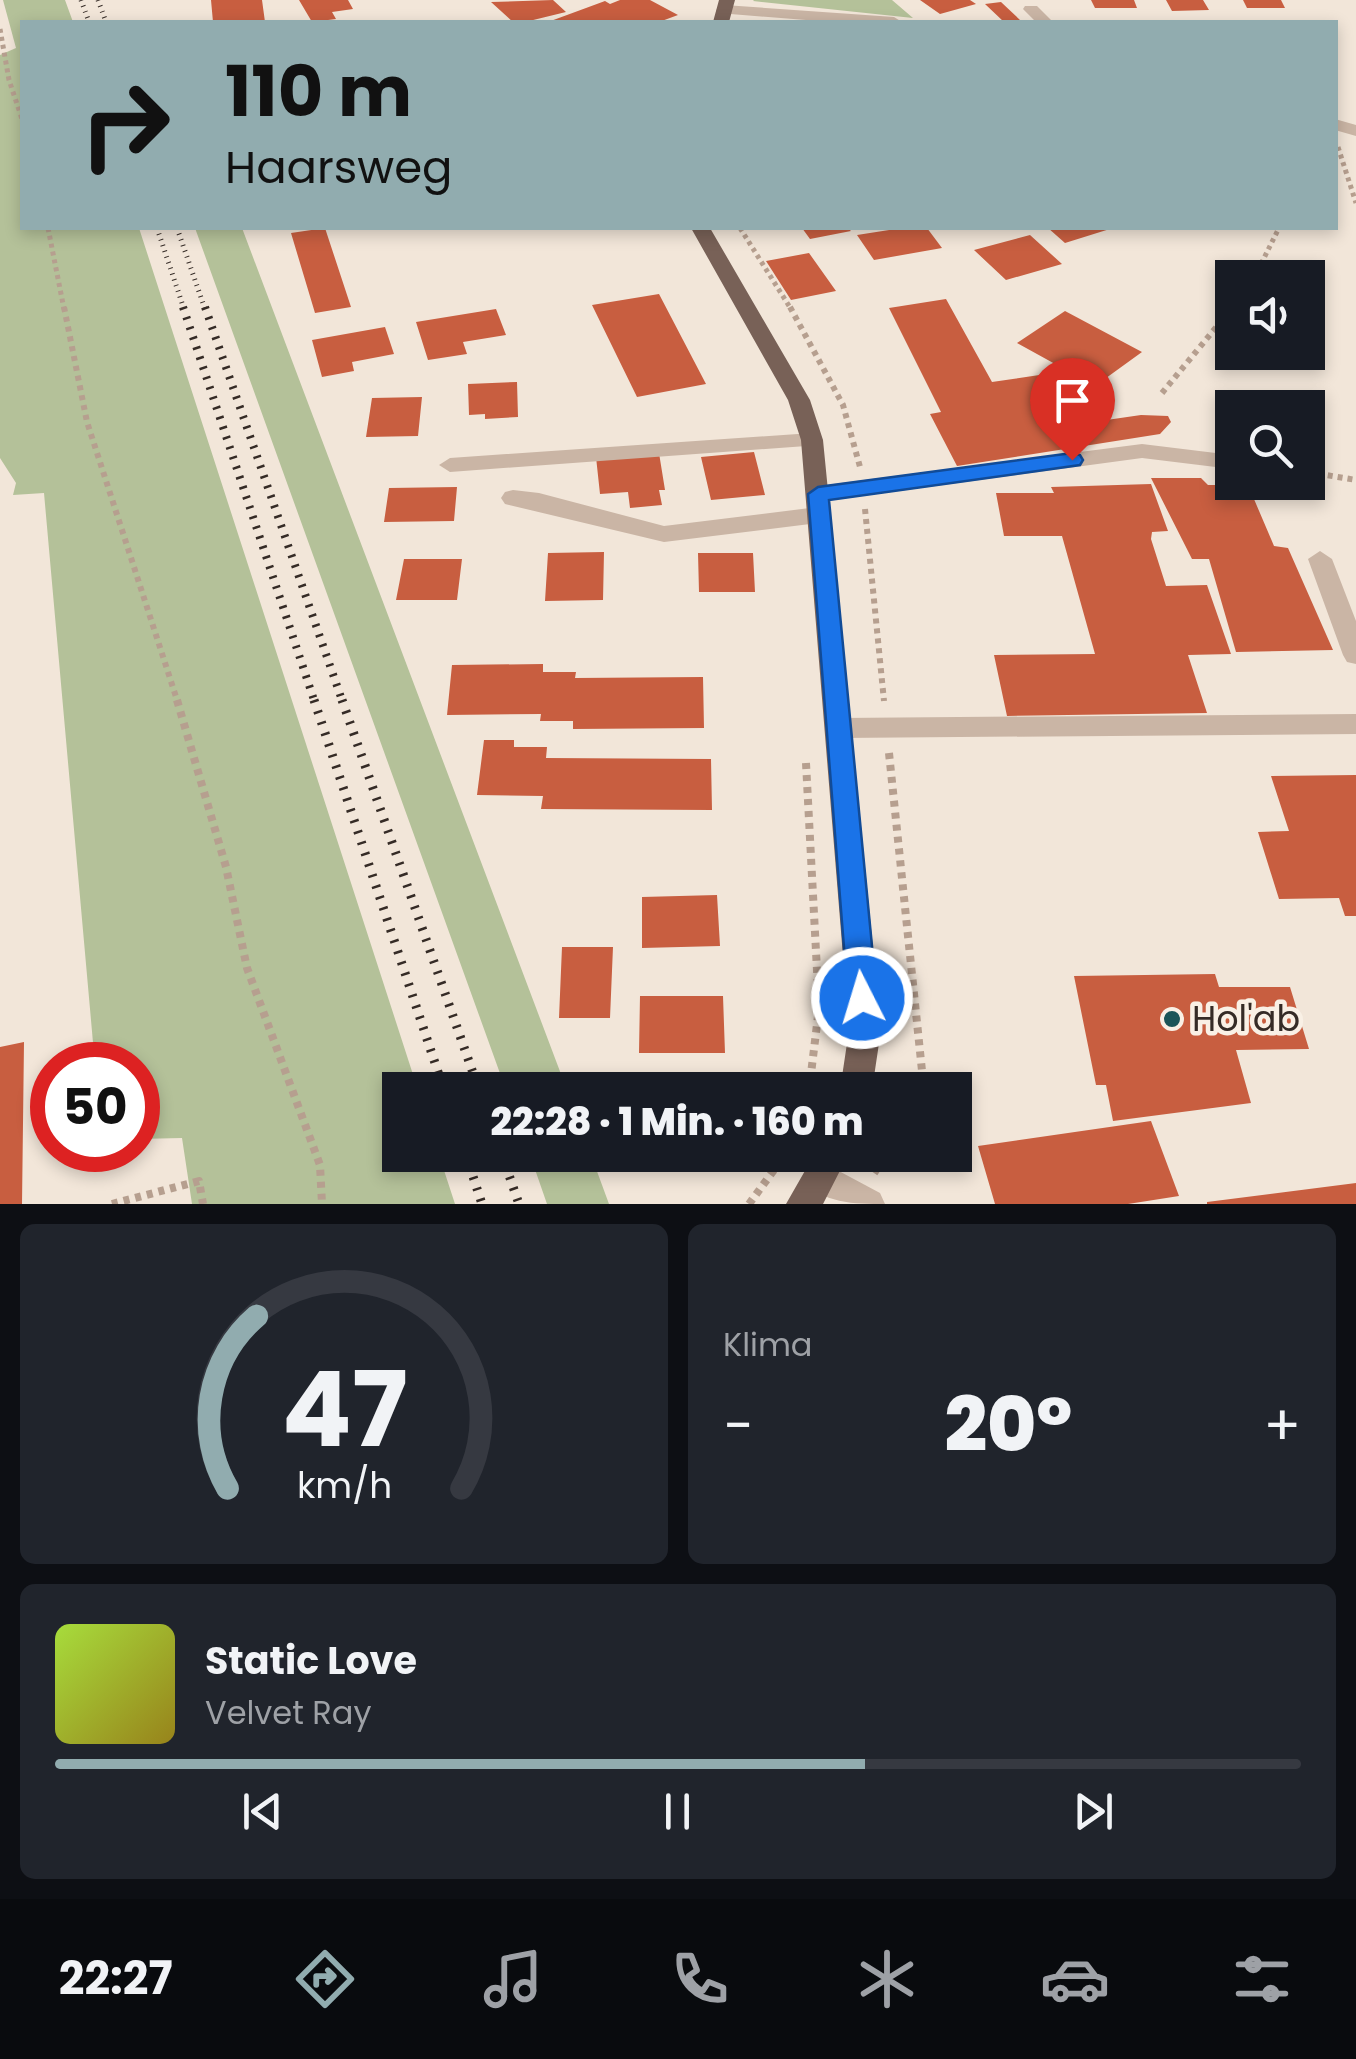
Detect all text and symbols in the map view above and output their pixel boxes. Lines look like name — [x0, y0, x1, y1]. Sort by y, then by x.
text: 110 m — [225, 42, 412, 141]
icon: right — [60, 60, 190, 190]
text: Haarsweg — [225, 136, 452, 199]
map controls — [1215, 260, 1325, 500]
button: sound — [1215, 260, 1325, 370]
pin — [1030, 358, 1115, 461]
icon: arrive — [1045, 373, 1100, 428]
button: search — [1215, 390, 1325, 500]
position arrow — [810, 946, 914, 1050]
place label: Hol'ab — [1192, 994, 1300, 1043]
marker: Hol'ab — [1161, 1008, 1183, 1030]
speed limit sign: 50 — [30, 1042, 160, 1172]
text: 22:28 · 1 Min. · 160 m — [490, 1095, 864, 1148]
text: Klima — [723, 1322, 813, 1367]
text: 47 — [281, 1337, 407, 1482]
text: 20° — [944, 1372, 1072, 1477]
text: − — [723, 1387, 753, 1464]
text: + — [1263, 1387, 1301, 1464]
text: km/h — [296, 1460, 392, 1511]
text: Static Love — [205, 1634, 417, 1687]
text: Velvet Ray — [205, 1690, 371, 1735]
icon: previous — [235, 1784, 290, 1839]
icon: pause — [650, 1784, 705, 1839]
icon: next — [1066, 1784, 1121, 1839]
icon: directions — [290, 1944, 360, 2014]
icon: music — [478, 1944, 548, 2014]
icon: phone — [665, 1944, 735, 2014]
icon: climate — [852, 1944, 922, 2014]
icon: car — [1040, 1944, 1110, 2014]
icon: filters — [1227, 1944, 1297, 2014]
text: 22:27 — [59, 1947, 173, 2010]

